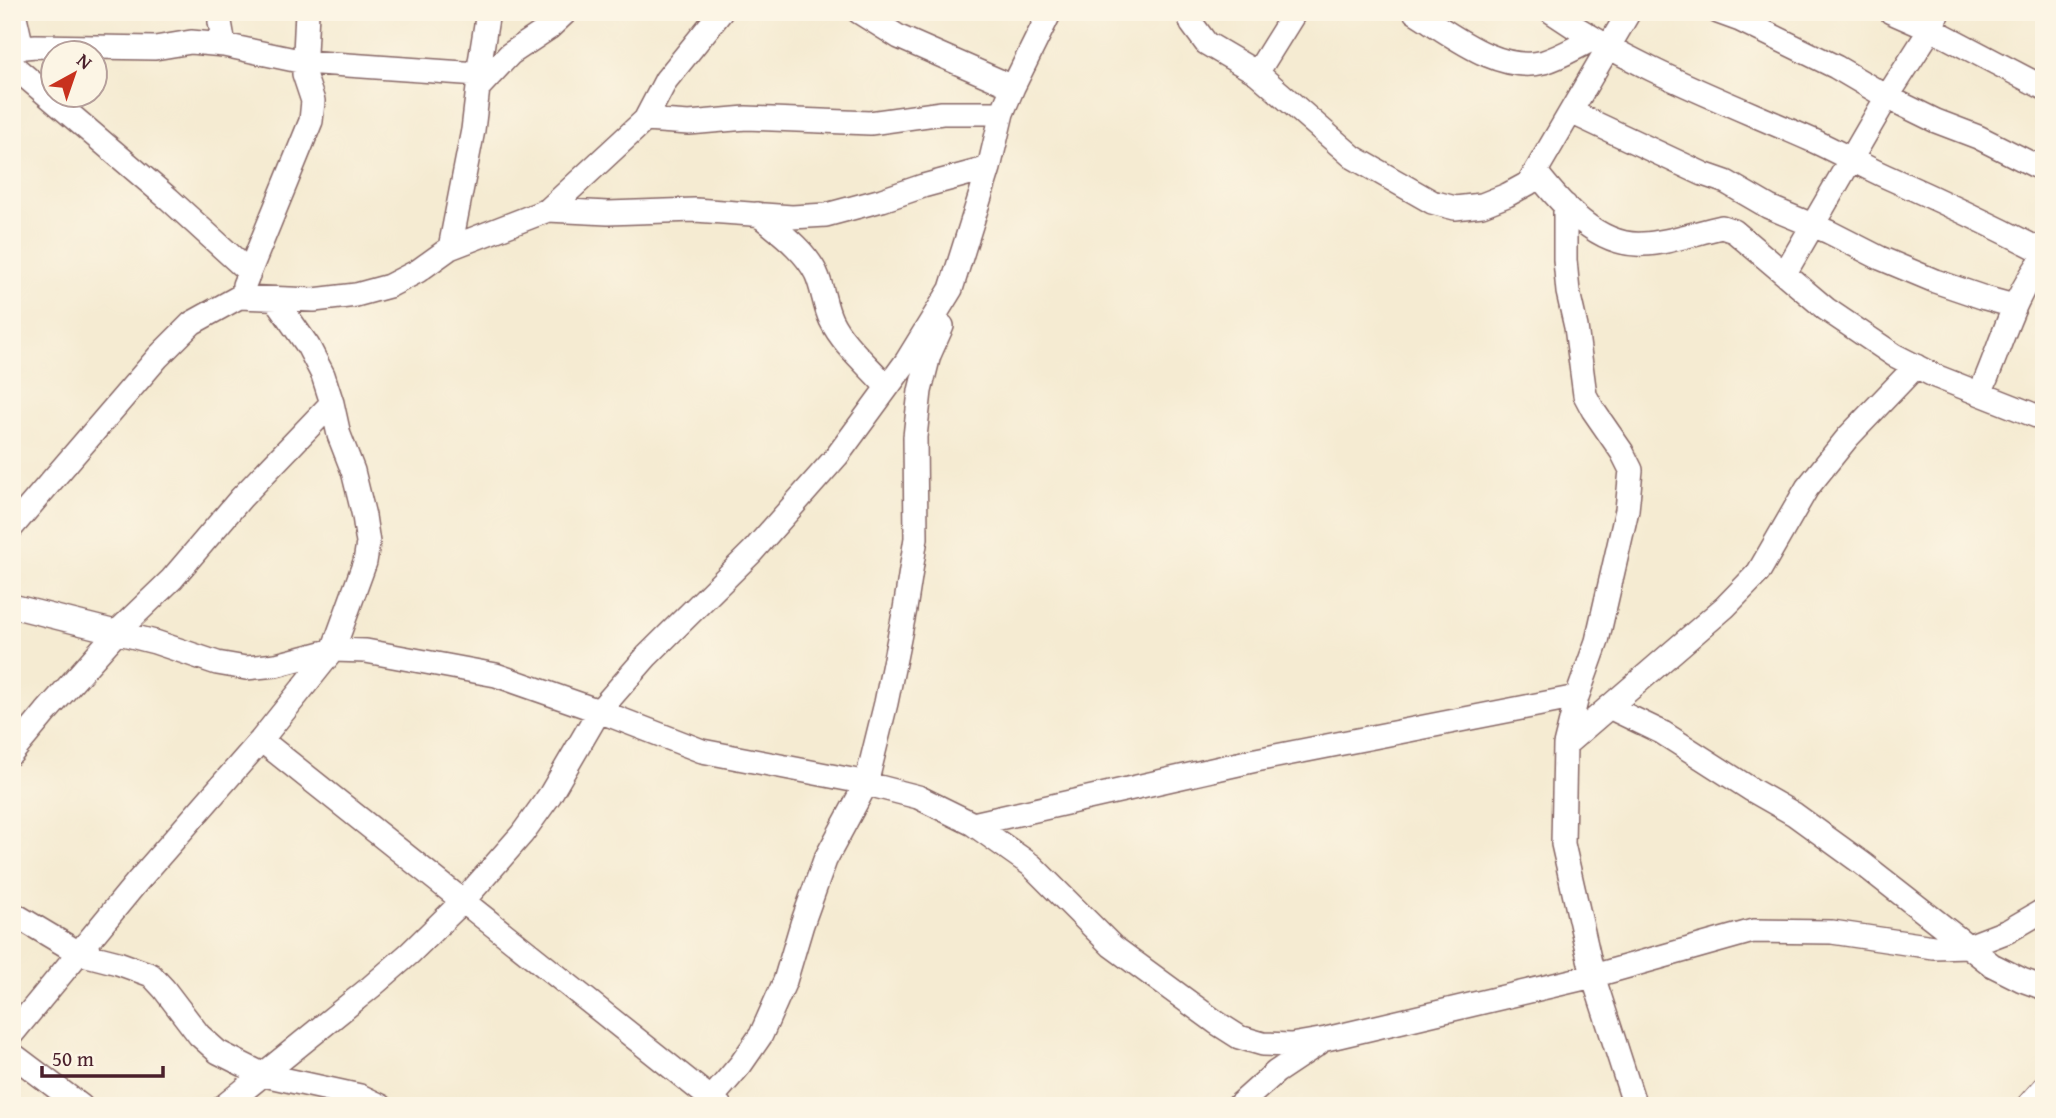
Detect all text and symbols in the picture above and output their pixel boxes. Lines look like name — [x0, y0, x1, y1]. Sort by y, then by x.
north arrow — [38, 38, 108, 108]
text: N — [71, 46, 99, 76]
scale bar — [42, 1034, 163, 1078]
text: 50 m — [52, 1043, 94, 1074]

